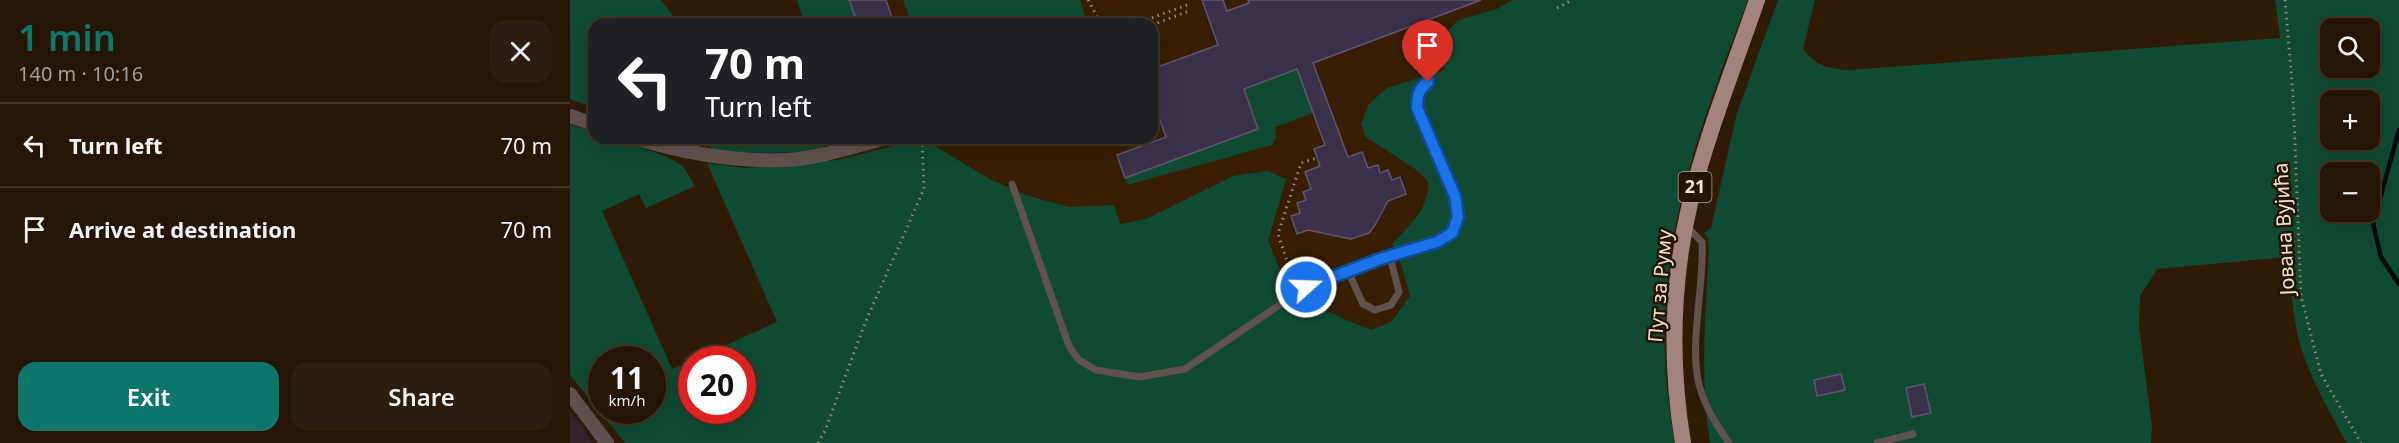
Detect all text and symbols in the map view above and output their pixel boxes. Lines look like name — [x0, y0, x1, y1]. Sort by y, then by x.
text: 1 min — [18, 13, 116, 62]
map controls — [2320, 18, 2380, 222]
button: search — [2320, 18, 2380, 78]
button: close — [489, 20, 552, 83]
pin — [1402, 20, 1453, 82]
icon: arrive — [1411, 29, 1444, 62]
text: 70 m — [705, 34, 805, 91]
icon: left — [606, 42, 684, 120]
text: 140 m · 10:16 — [18, 60, 143, 87]
text: Turn left — [705, 88, 811, 125]
button: + — [2320, 90, 2380, 150]
icon: left — [18, 129, 51, 162]
text: Turn left — [69, 130, 163, 160]
text: 70 m — [501, 130, 552, 160]
street label: Јована Вујића — [2267, 162, 2301, 298]
button: − — [2320, 162, 2380, 222]
road number: 21 — [1678, 172, 1712, 202]
icon: arrive — [18, 213, 51, 246]
text: Arrive at destination — [69, 214, 296, 244]
text: 70 m — [501, 214, 552, 244]
street label: Пут за Руму — [1641, 228, 1678, 344]
position arrow — [1274, 255, 1338, 319]
speed limit sign: 20 — [678, 346, 756, 424]
text: 11 — [610, 357, 644, 398]
button: Exit — [18, 362, 279, 431]
button: Share — [291, 362, 552, 431]
text: km/h — [609, 390, 645, 410]

